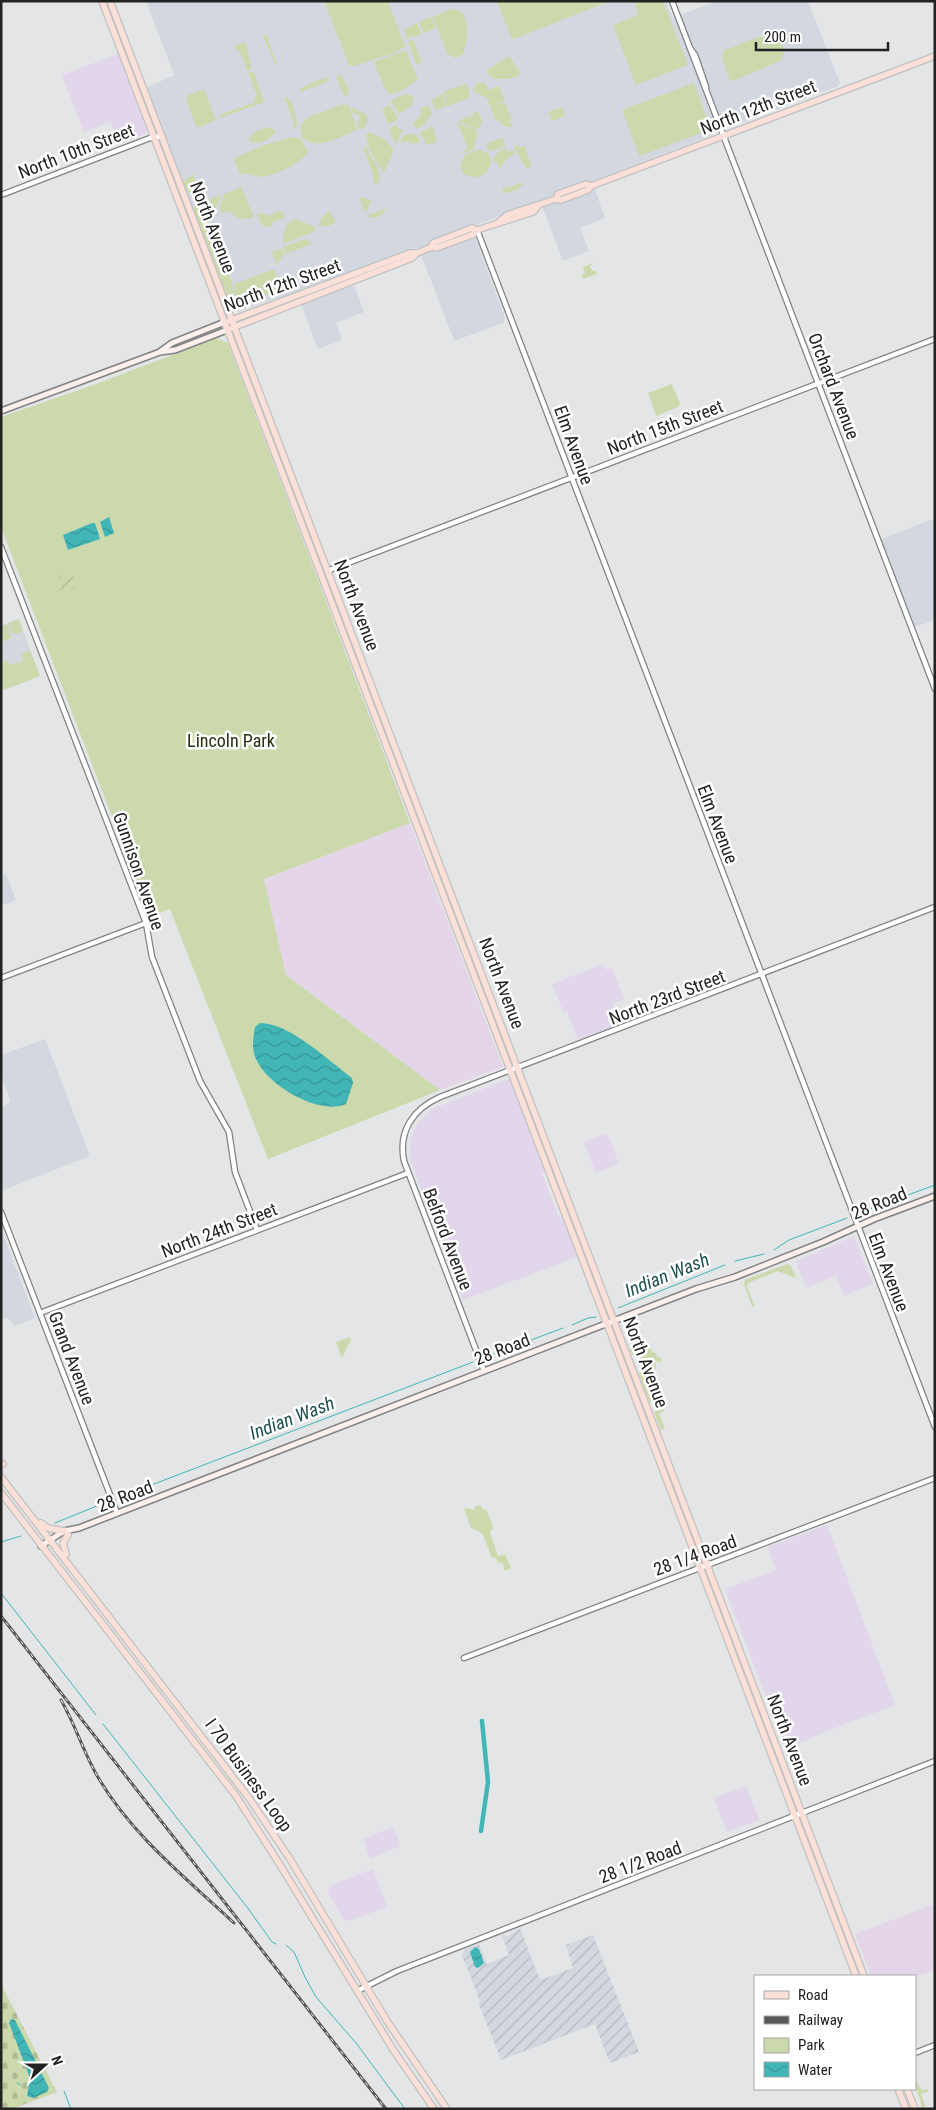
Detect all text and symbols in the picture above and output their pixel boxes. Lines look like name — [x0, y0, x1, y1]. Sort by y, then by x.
scale bar — [756, 20, 888, 52]
text: 200 m — [764, 28, 801, 46]
street label: North 12th Street — [697, 75, 819, 139]
street label: North 10th Street — [15, 119, 137, 183]
street label: North Avenue — [186, 178, 240, 276]
street label: North 12th Street — [221, 254, 343, 316]
street label: Orchard Avenue — [804, 330, 864, 442]
street label: North 15th Street — [604, 395, 726, 459]
street label: Elm Avenue — [550, 403, 598, 487]
street label: North Avenue — [330, 556, 384, 654]
park label: Lincoln Park — [187, 730, 275, 751]
street label: Elm Avenue — [693, 782, 743, 866]
street label: Gunnison Avenue — [109, 810, 169, 932]
street label: North Avenue — [475, 934, 529, 1032]
street label: North 23rd Street — [606, 965, 728, 1029]
street label: 28 Road — [848, 1182, 910, 1224]
street label: Belford Avenue — [419, 1185, 477, 1293]
street label: North 24th Street — [158, 1198, 280, 1262]
street label: Elm Avenue — [864, 1230, 914, 1314]
water label: Indian Wash — [621, 1248, 713, 1302]
street label: Grand Avenue — [45, 1308, 99, 1408]
street label: North Avenue — [619, 1313, 673, 1411]
street label: 28 Road — [471, 1329, 533, 1369]
water label: Indian Wash — [246, 1391, 338, 1445]
street label: 28 Road — [94, 1476, 156, 1516]
street label: 28 1/4 Road — [651, 1530, 739, 1580]
street label: North Avenue — [763, 1691, 817, 1789]
street label: I 70 Business Loop — [201, 1714, 297, 1836]
street label: 28 1/2 Road — [596, 1837, 684, 1887]
legend — [754, 1975, 916, 2090]
text: Road — [798, 1986, 828, 2004]
text: Railway — [798, 2011, 843, 2029]
text: Park — [798, 2036, 825, 2054]
north arrow — [20, 2040, 70, 2090]
text: N — [48, 2053, 66, 2067]
text: Water — [798, 2061, 833, 2079]

